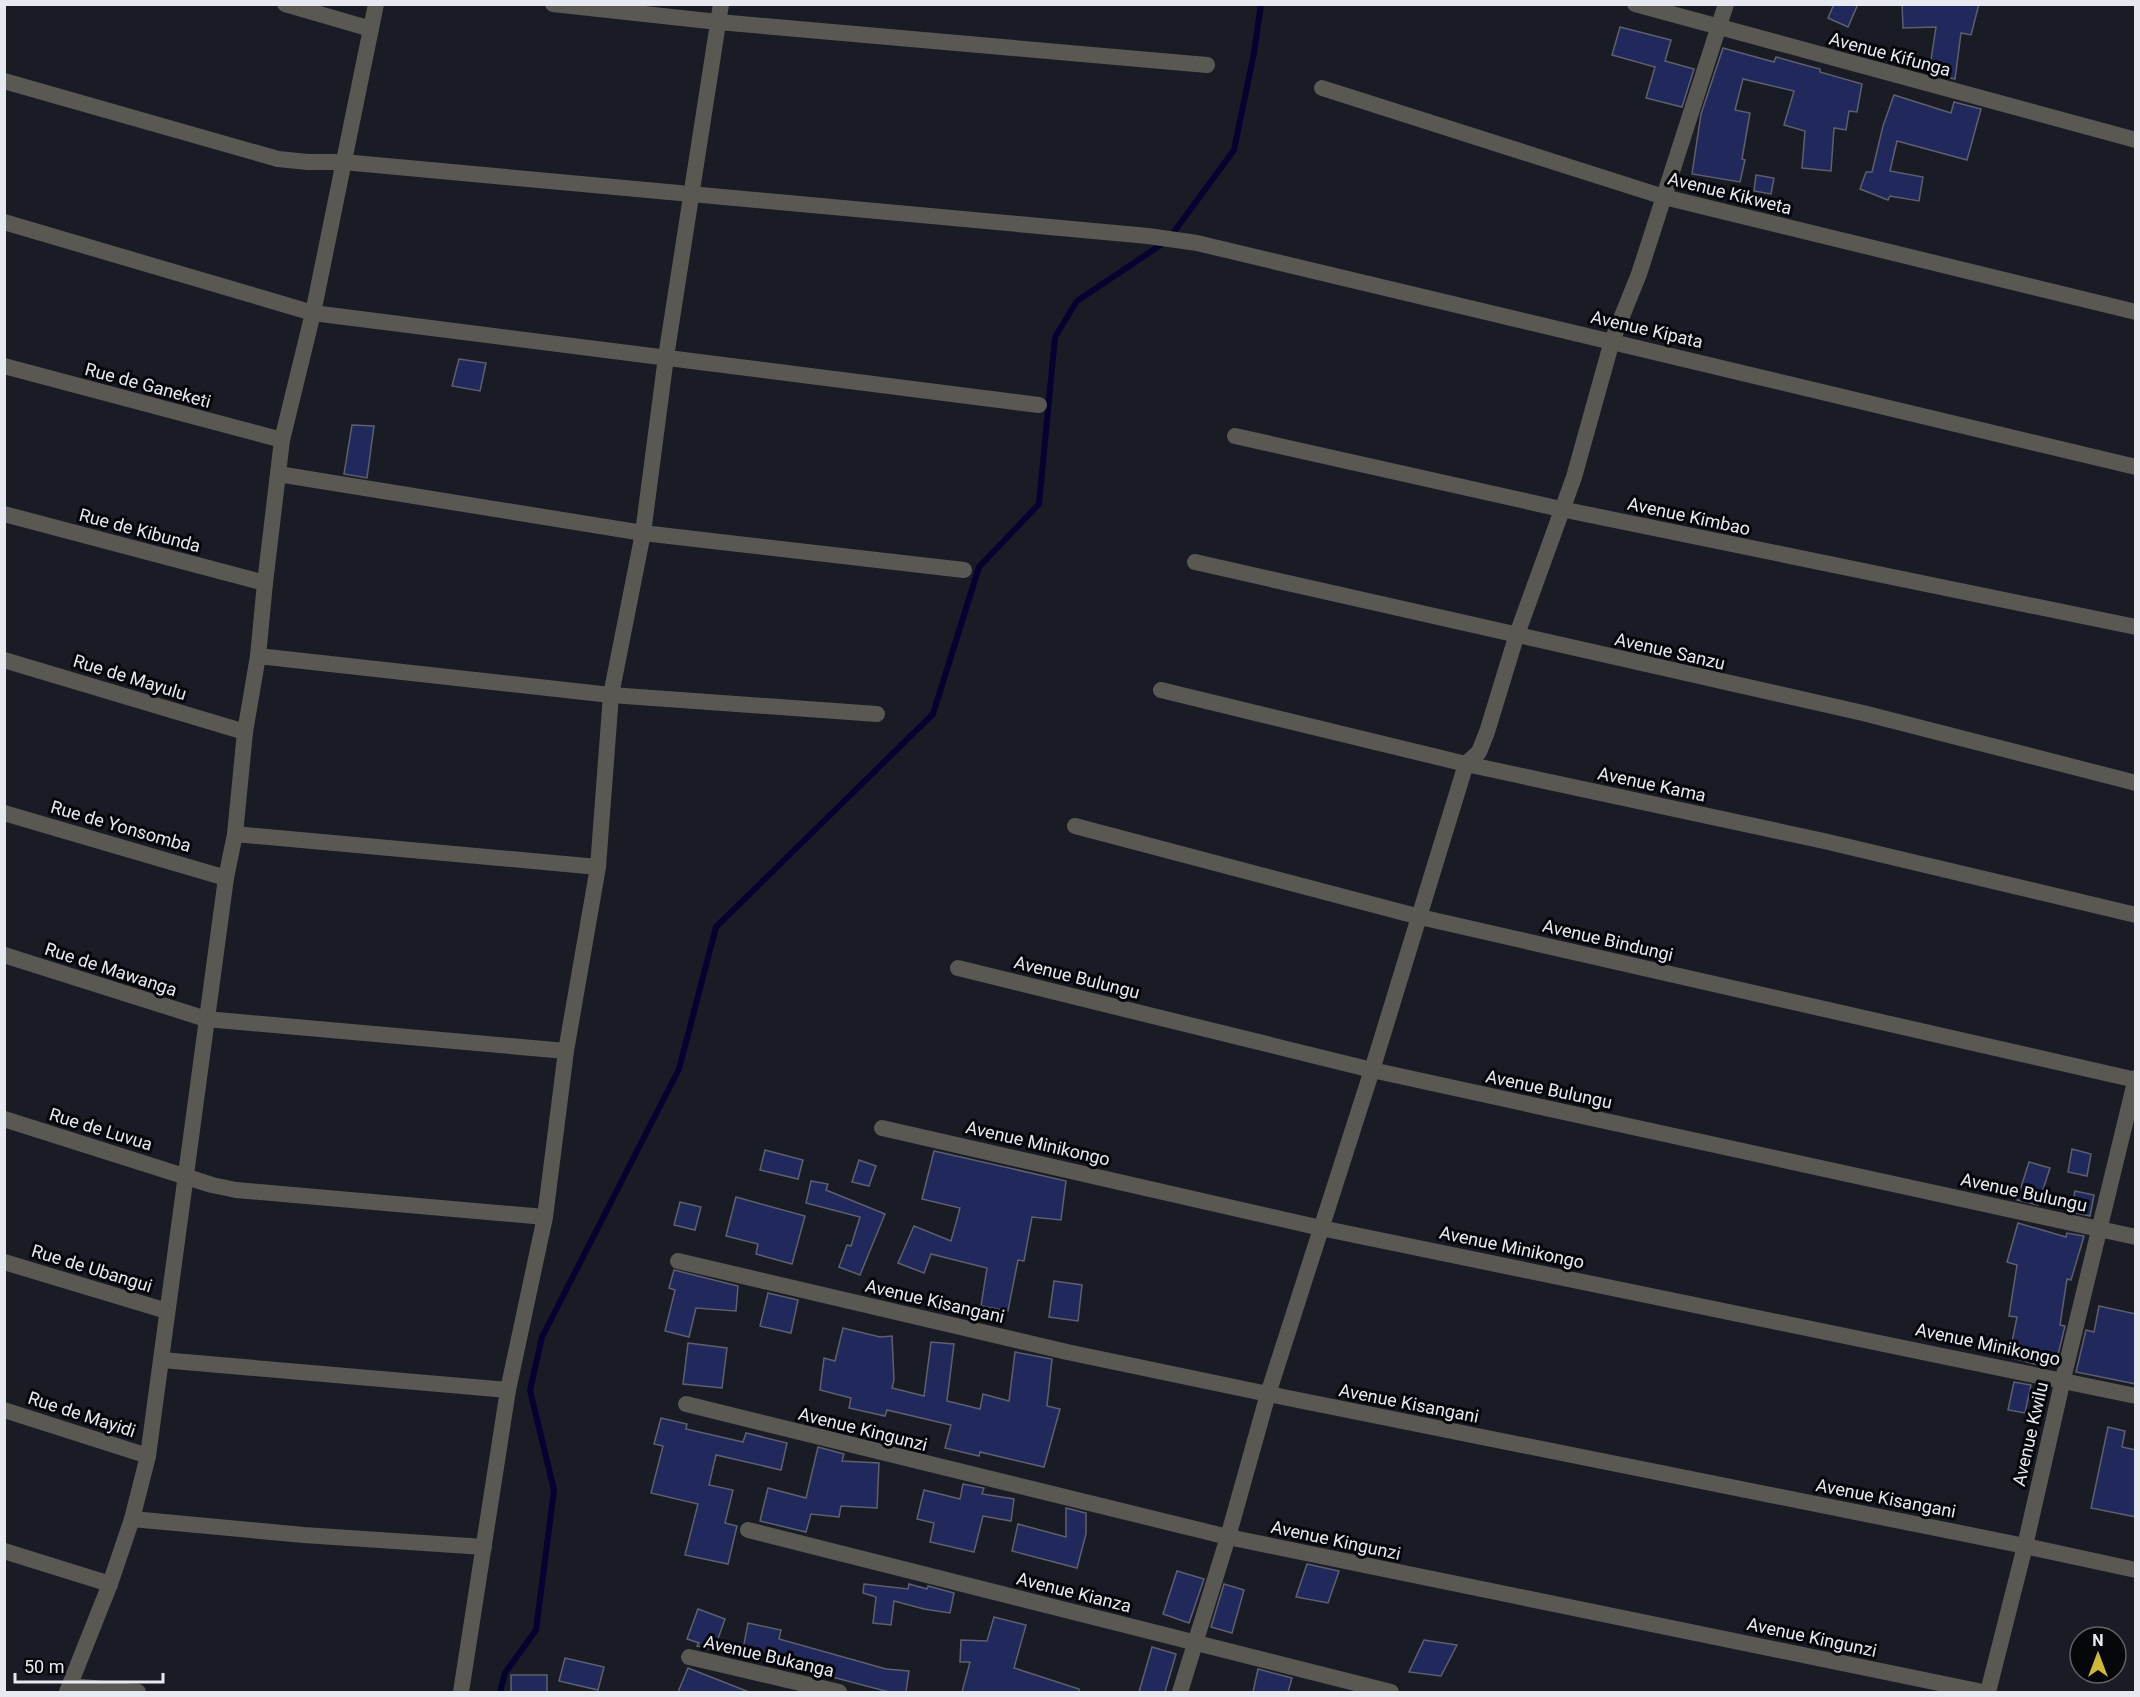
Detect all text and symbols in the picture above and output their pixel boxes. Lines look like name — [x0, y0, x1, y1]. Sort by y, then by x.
street label: Avenue Kifunga — [1827, 28, 1953, 80]
street label: Avenue Kikweta — [1666, 167, 1794, 219]
street label: Avenue Kipata — [1589, 306, 1705, 352]
street label: Rue de Ganeketi — [83, 358, 213, 412]
street label: Avenue Kimbao — [1626, 493, 1752, 539]
street label: Rue de Kibunda — [77, 504, 203, 556]
street label: Avenue Sanzu — [1613, 628, 1727, 674]
street label: Rue de Mayulu — [71, 650, 189, 704]
street label: Avenue Kama — [1596, 762, 1708, 806]
street label: Rue de Yonsomba — [48, 796, 194, 856]
street label: Avenue Bindungi — [1541, 915, 1675, 965]
street label: Rue de Mawanga — [42, 938, 180, 1000]
street label: Avenue Bulungu — [1012, 951, 1142, 1003]
street label: Avenue Bulungu — [1484, 1065, 1614, 1113]
street label: Rue de Luvua — [47, 1103, 155, 1155]
street label: Avenue Minikongo — [964, 1116, 1112, 1170]
street label: Avenue Bulungu — [1959, 1168, 2089, 1216]
street label: Avenue Minikongo — [1438, 1221, 1586, 1273]
street label: Rue de Ubangui — [29, 1240, 155, 1296]
street label: Avenue Kisangani — [863, 1275, 1007, 1327]
street label: Avenue Minikongo — [1914, 1318, 2062, 1370]
street label: Avenue Kisangani — [1337, 1379, 1481, 1427]
street label: Avenue Kwilu — [2008, 1380, 2052, 1488]
street label: Rue de Mayidi — [26, 1387, 138, 1441]
street label: Avenue Kingunzi — [796, 1403, 930, 1455]
street label: Avenue Kisangani — [1814, 1474, 1958, 1522]
street label: Avenue Kingunzi — [1269, 1516, 1403, 1564]
street label: Avenue Kianza — [1014, 1568, 1134, 1616]
street label: Avenue Kingunzi — [1745, 1613, 1879, 1661]
north arrow — [2068, 1625, 2128, 1685]
street label: Avenue Bukanga — [702, 1631, 836, 1681]
text: N — [2092, 1631, 2104, 1650]
scale bar — [15, 1646, 164, 1684]
text: 50 m — [24, 1656, 64, 1677]

